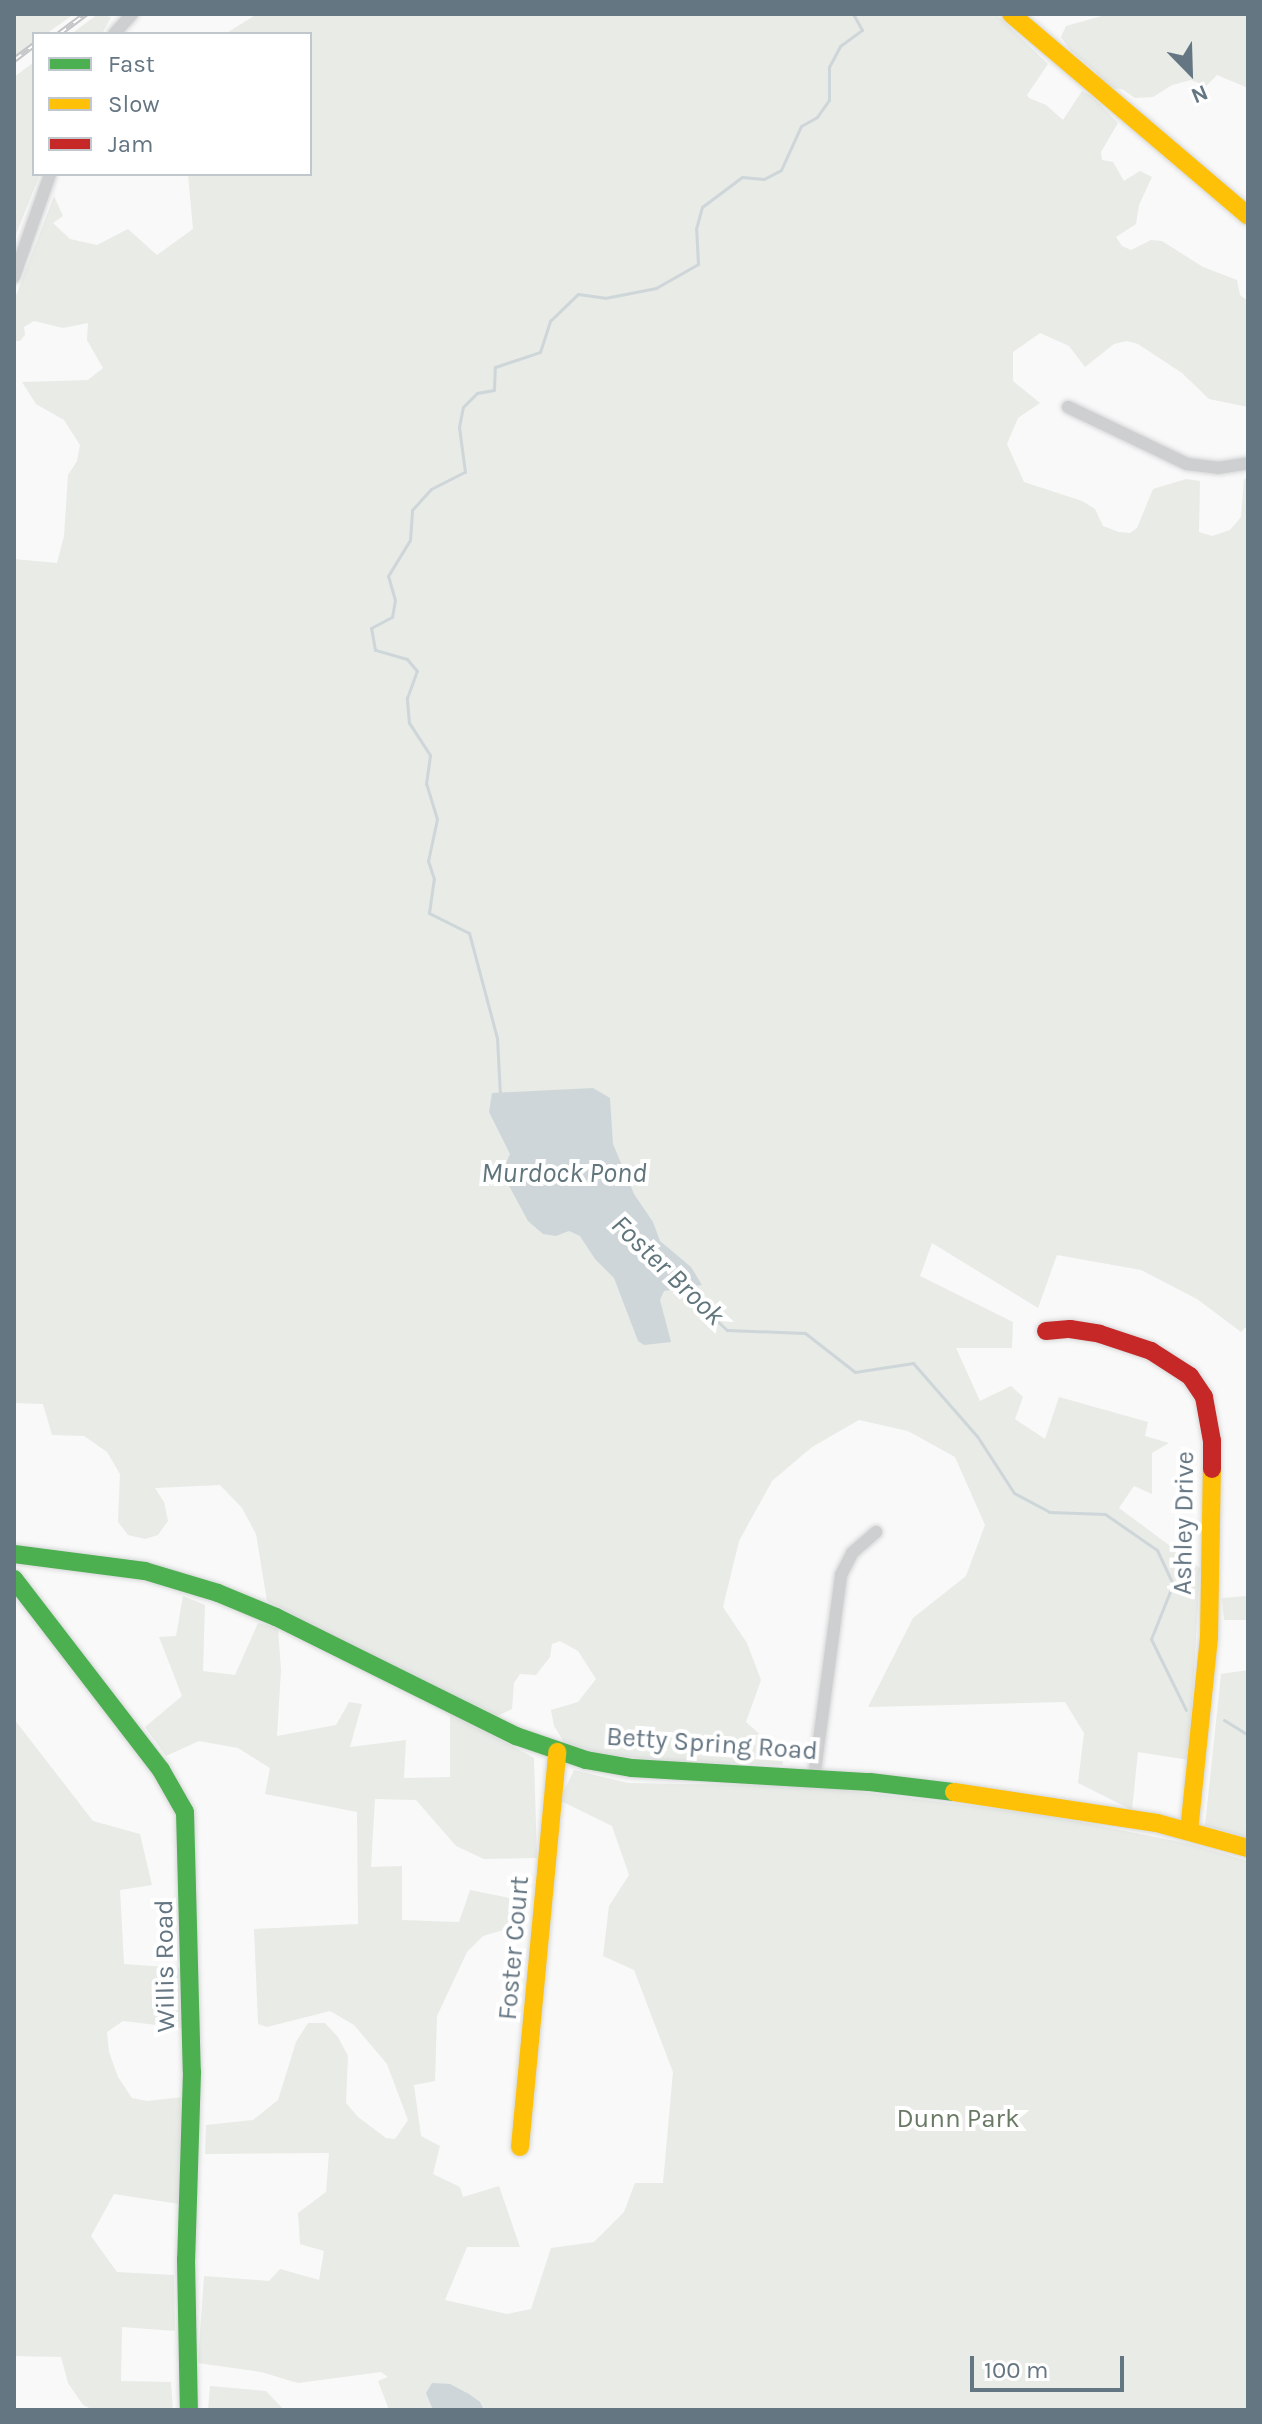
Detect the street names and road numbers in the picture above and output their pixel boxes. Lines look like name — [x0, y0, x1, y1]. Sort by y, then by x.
street label: Ashley Drive — [1167, 1451, 1201, 1595]
street label: Betty Spring Road — [605, 1721, 819, 1767]
street label: Foster Court — [492, 1875, 536, 2021]
street label: Willis Road — [148, 1899, 182, 2033]

